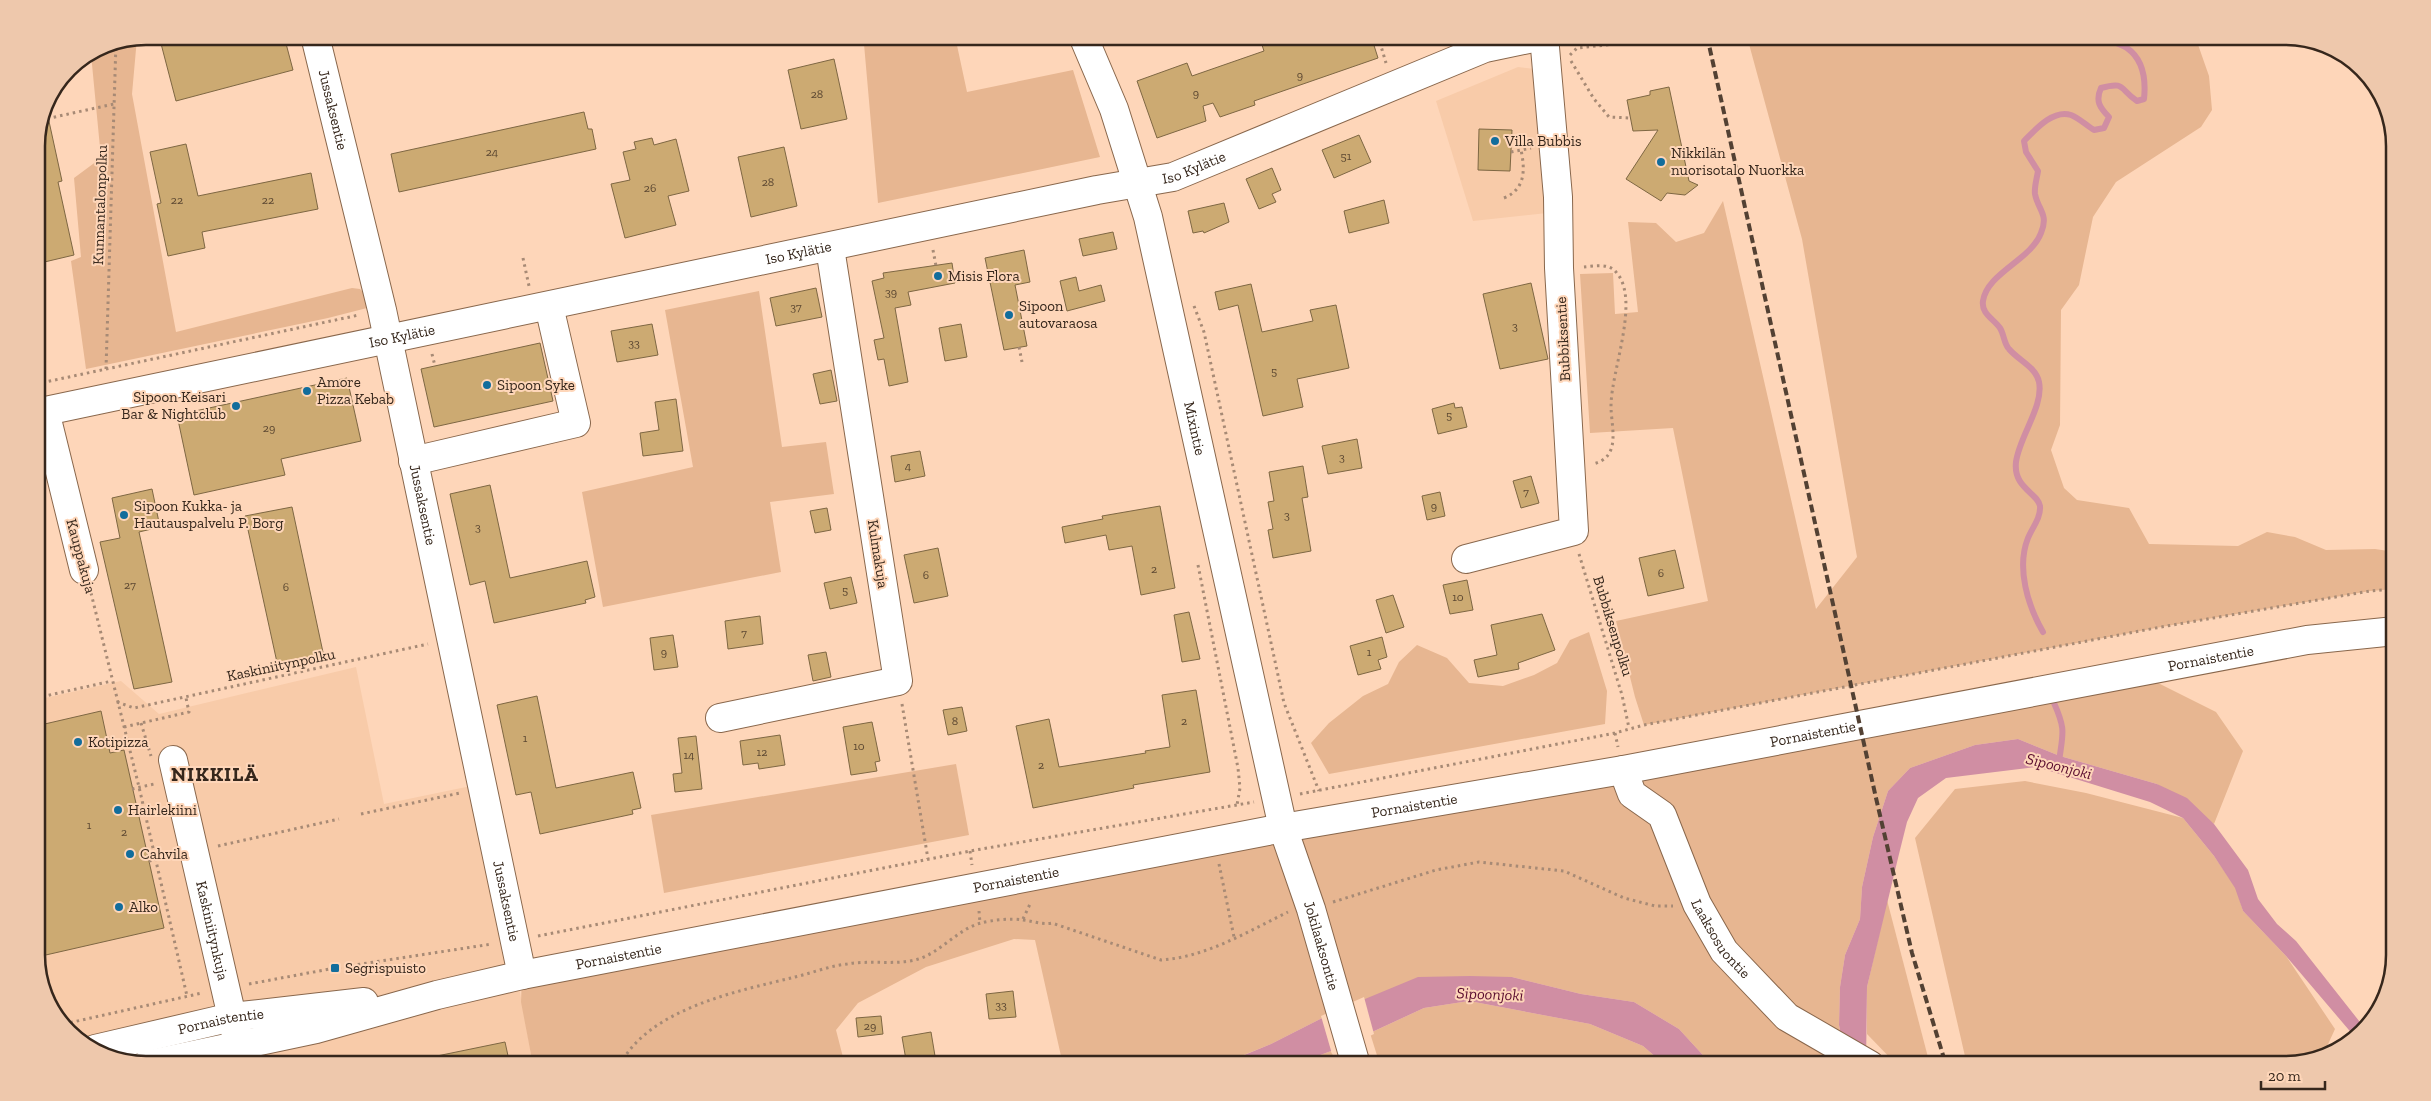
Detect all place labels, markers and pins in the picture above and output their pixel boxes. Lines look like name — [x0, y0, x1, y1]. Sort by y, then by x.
place label: Villa Bubbis — [1504, 132, 1582, 150]
marker: Villa Bubbis — [1489, 135, 1501, 147]
place label: Nikkilän nuorisotalo Nuorkka — [1671, 144, 1804, 179]
marker: Nikkilän nuorisotalo Nuorkka — [1655, 156, 1667, 168]
place label: Misis Flora — [948, 267, 1020, 285]
marker: Misis Flora — [932, 270, 944, 282]
place label: Sipoon autovaraosa — [1019, 297, 1098, 332]
marker: Sipoon autovaraosa — [1003, 309, 1015, 321]
place label: Amore Pizza Kebab — [317, 373, 394, 408]
place label: Sipoon Syke — [497, 376, 575, 394]
marker: Sipoon Syke — [481, 379, 493, 391]
marker: Amore Pizza Kebab — [301, 385, 313, 397]
place label: Sipoon Keisari Bar & Nightclub — [121, 388, 226, 423]
marker: Sipoon Keisari Bar & Nightclub — [230, 400, 242, 412]
place label: Sipoon Kukka- ja Hautauspalvelu P. Borg — [134, 497, 283, 532]
marker: Sipoon Kukka- ja Hautauspalvelu P. Borg — [118, 509, 130, 521]
place label: Kotipizza — [88, 733, 148, 751]
marker: Kotipizza — [72, 736, 84, 748]
place label: Hairlekiini — [128, 801, 197, 819]
marker: Hairlekiini — [112, 804, 124, 816]
place label: Cahvila — [140, 845, 188, 863]
marker: Cahvila — [124, 848, 136, 860]
place label: Alko — [129, 898, 158, 916]
marker: Alko — [113, 901, 125, 913]
place label: Segrispuisto — [345, 959, 426, 977]
marker: Segrispuisto — [329, 962, 341, 974]

